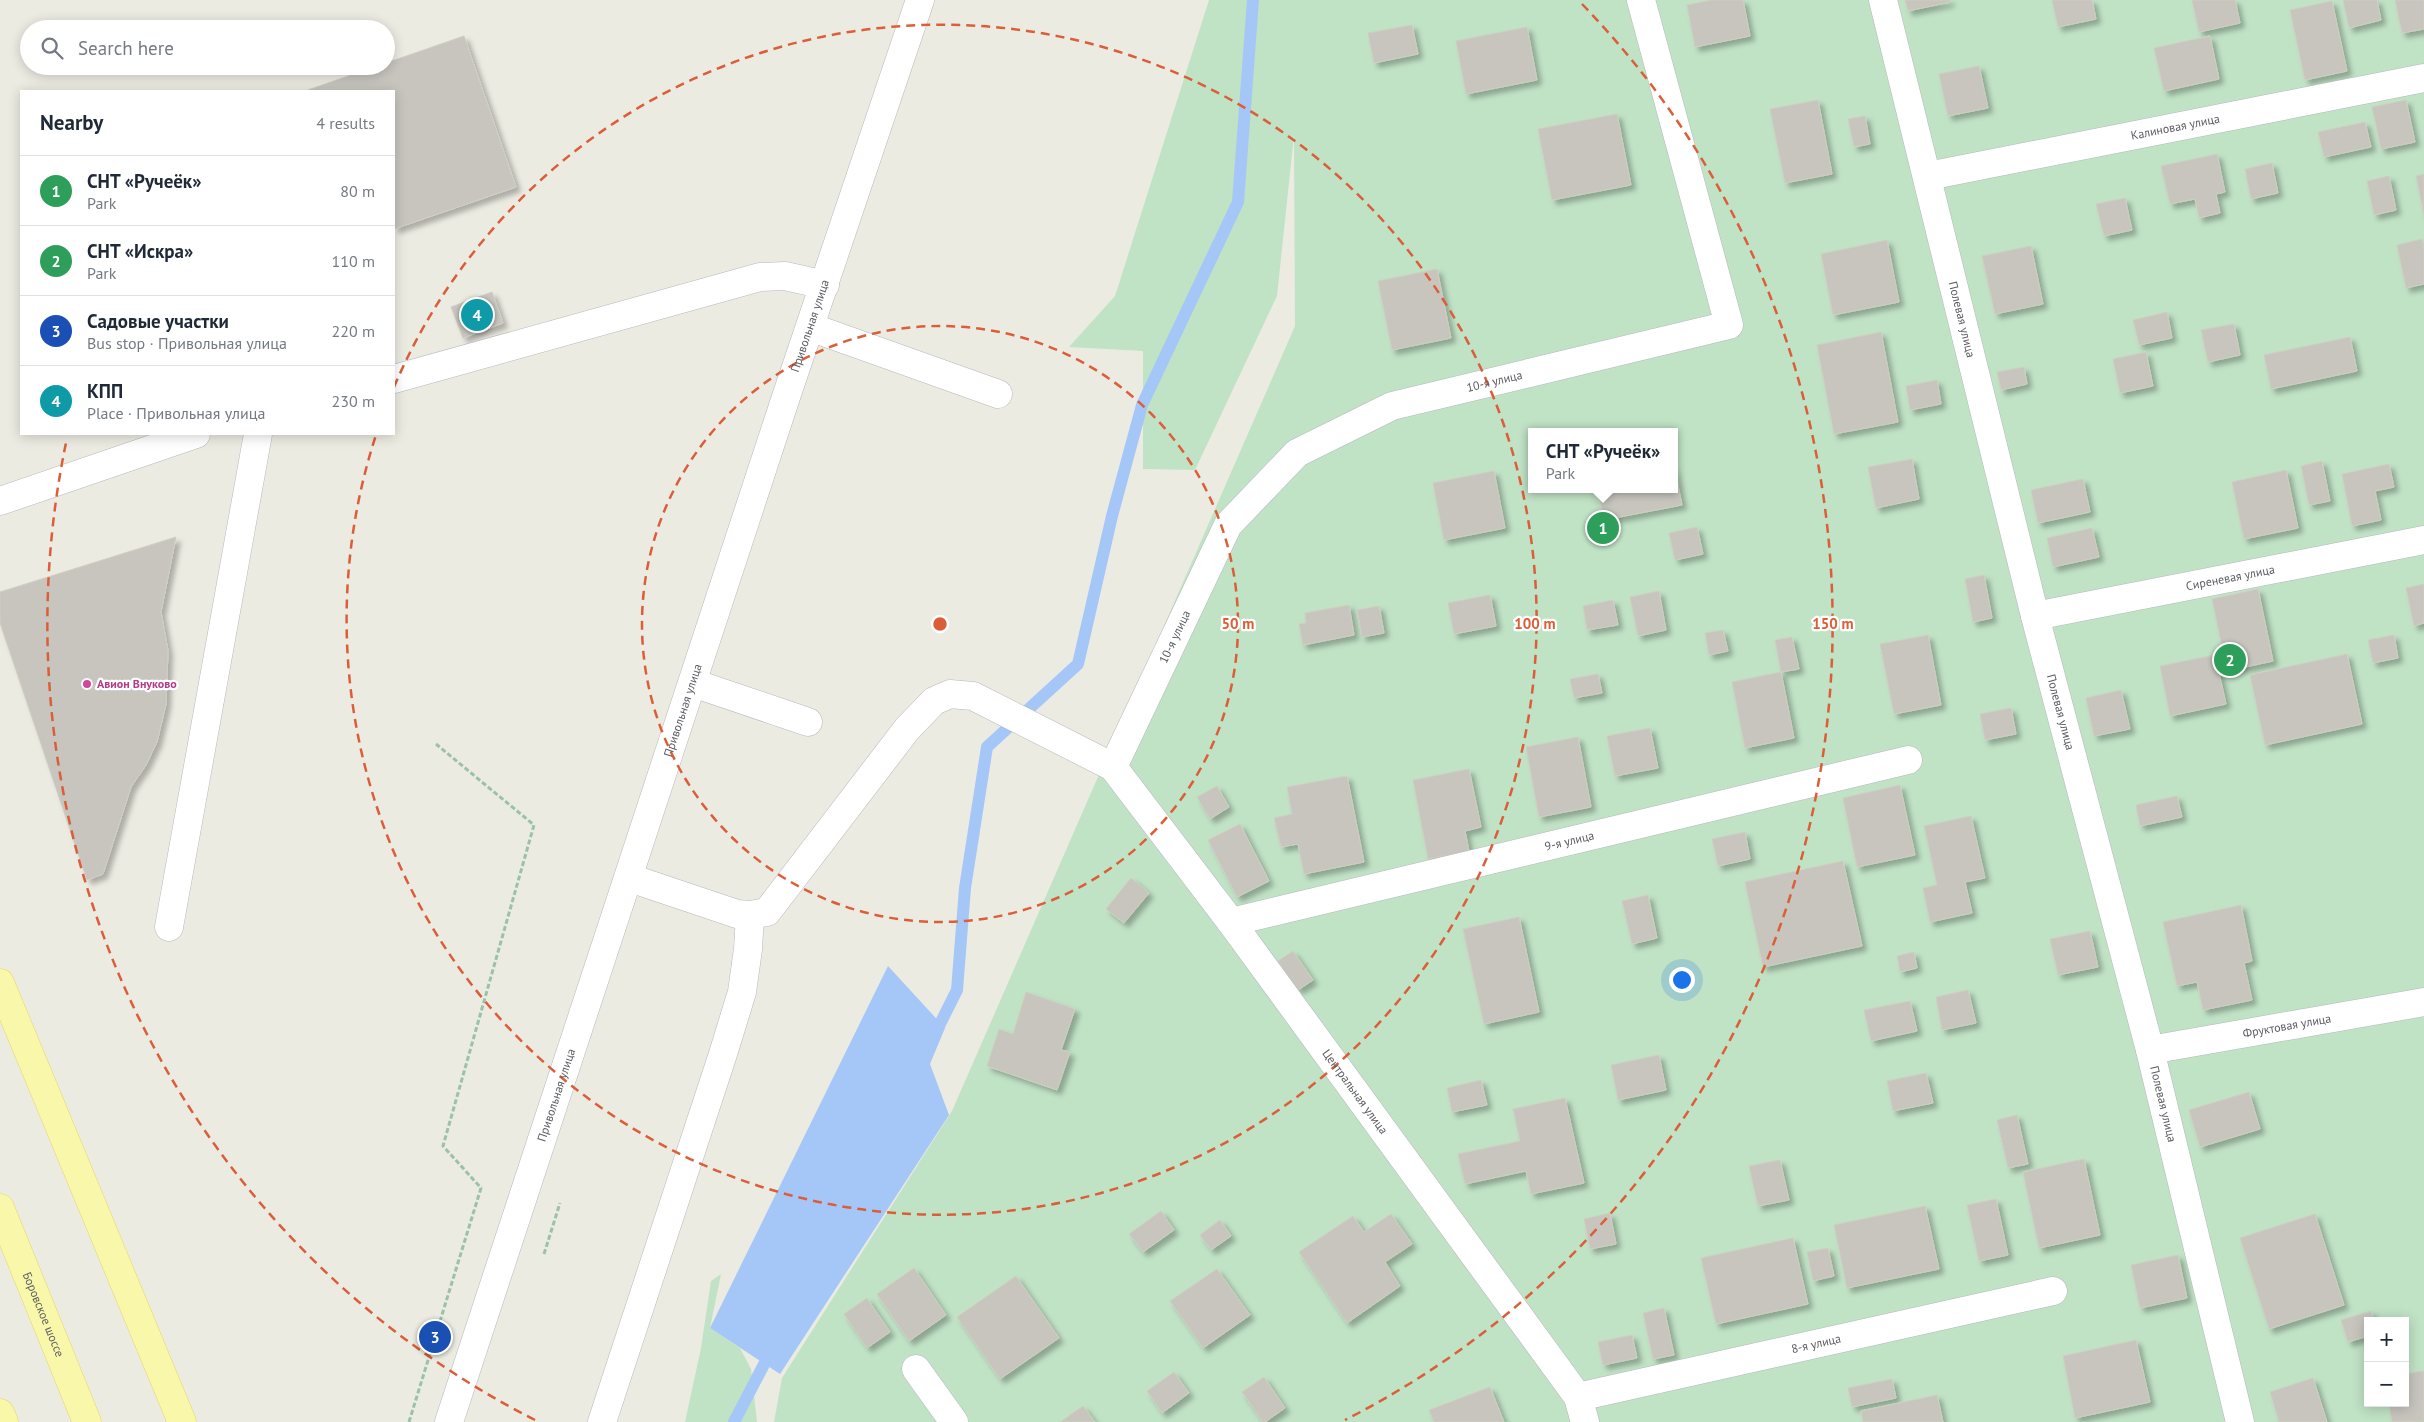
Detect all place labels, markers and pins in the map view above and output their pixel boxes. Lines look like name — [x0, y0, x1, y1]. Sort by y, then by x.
pin: 4 — [461, 296, 493, 334]
pin: 1 — [1587, 509, 1619, 547]
centre of rings — [931, 615, 949, 633]
pin: 2 — [2214, 641, 2246, 679]
place label: Авион Внуково — [97, 676, 177, 691]
marker: Авион Внуково — [81, 678, 93, 690]
pin: 3 — [419, 1318, 451, 1356]

